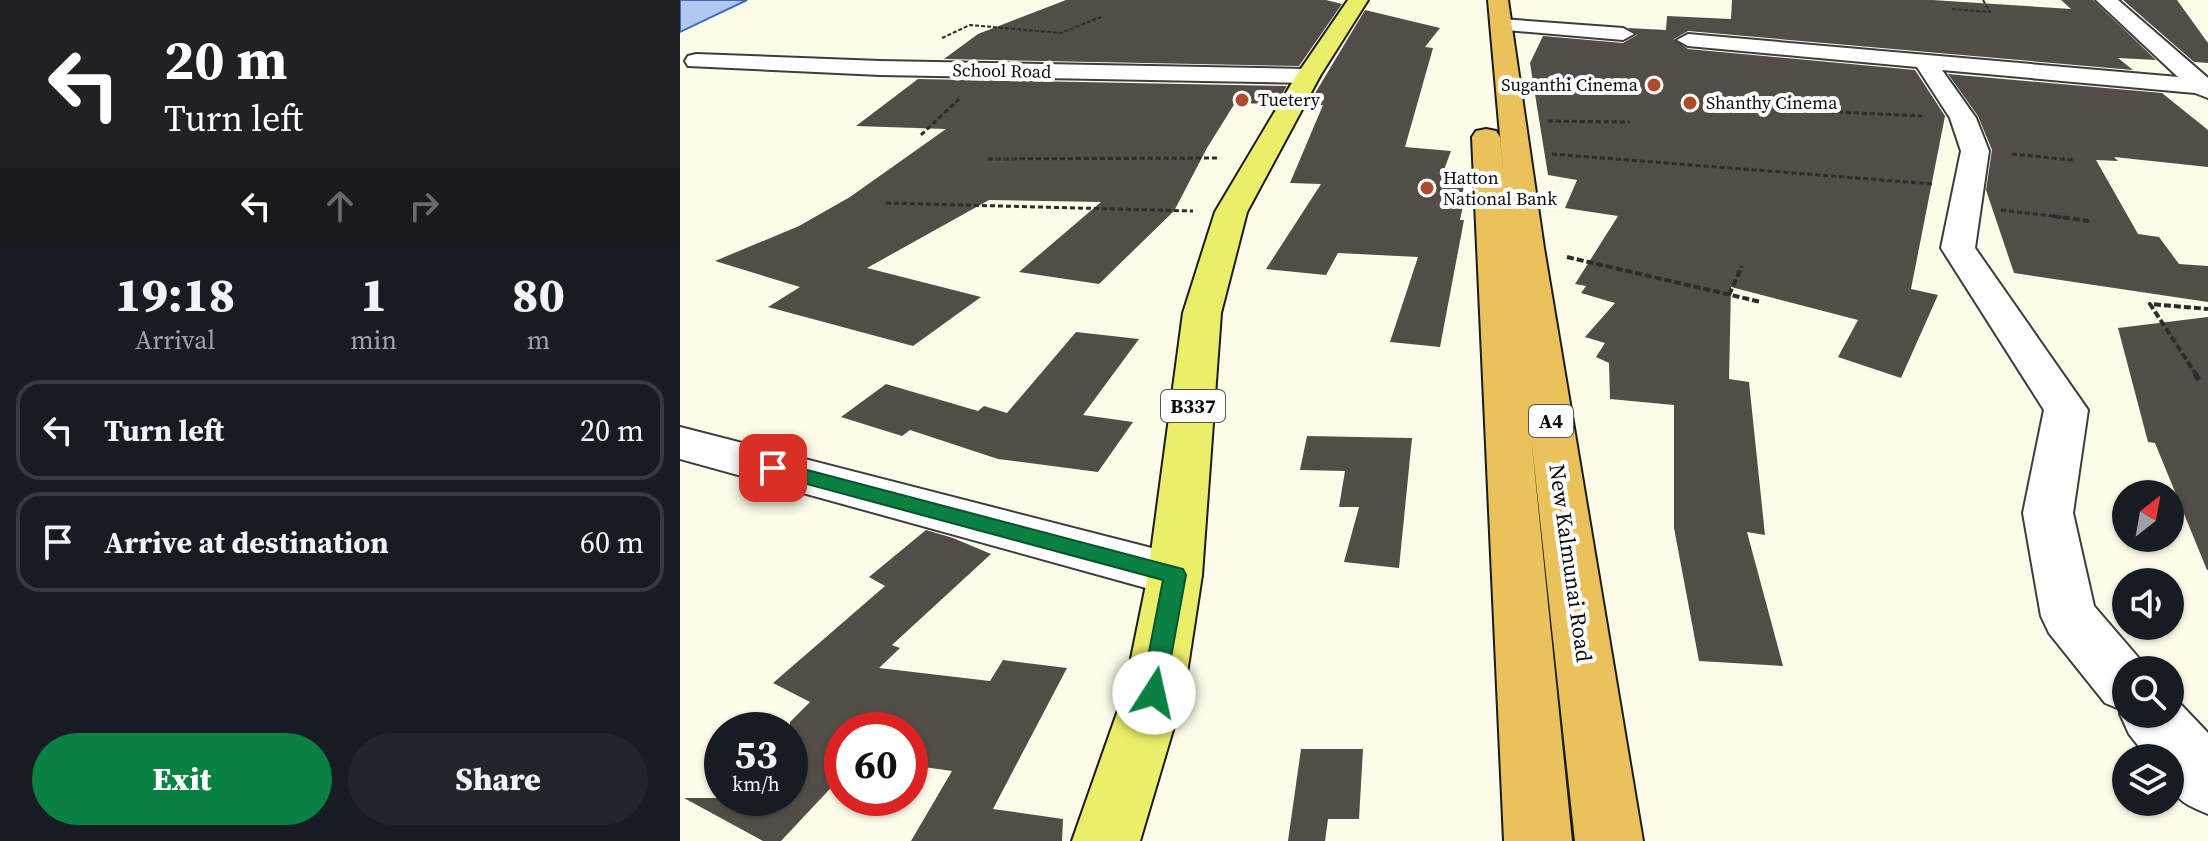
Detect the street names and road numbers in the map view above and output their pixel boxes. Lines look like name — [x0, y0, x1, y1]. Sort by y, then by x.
street label: School Road — [953, 57, 1052, 84]
road number: B337 — [1161, 390, 1225, 422]
road number: A4 — [1529, 405, 1573, 437]
street label: New Kalmunai Road — [1542, 462, 1600, 664]

